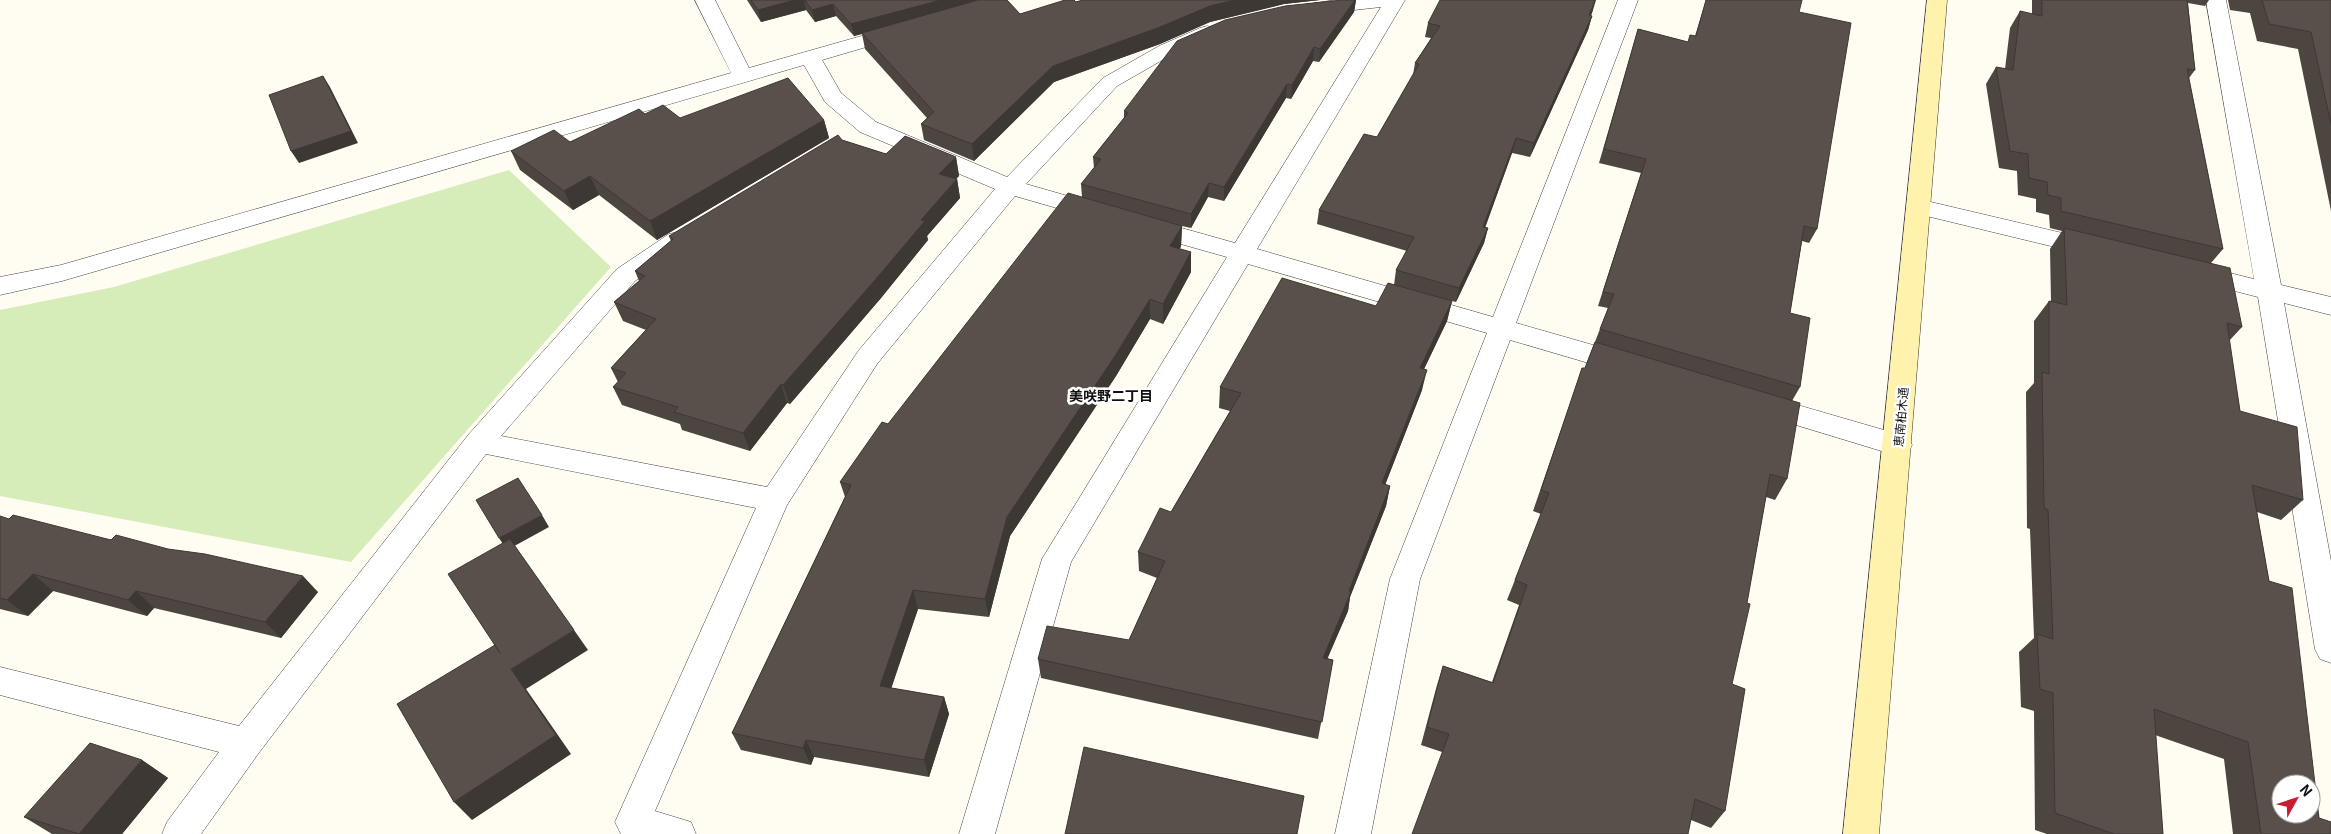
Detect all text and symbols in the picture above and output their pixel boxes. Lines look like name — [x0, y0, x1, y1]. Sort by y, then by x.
district label: 美咲野二丁目 — [1069, 385, 1153, 405]
street label: 恵南柏木通 — [1889, 386, 1911, 448]
north arrow — [2271, 774, 2321, 824]
text: N — [2296, 780, 2318, 800]

